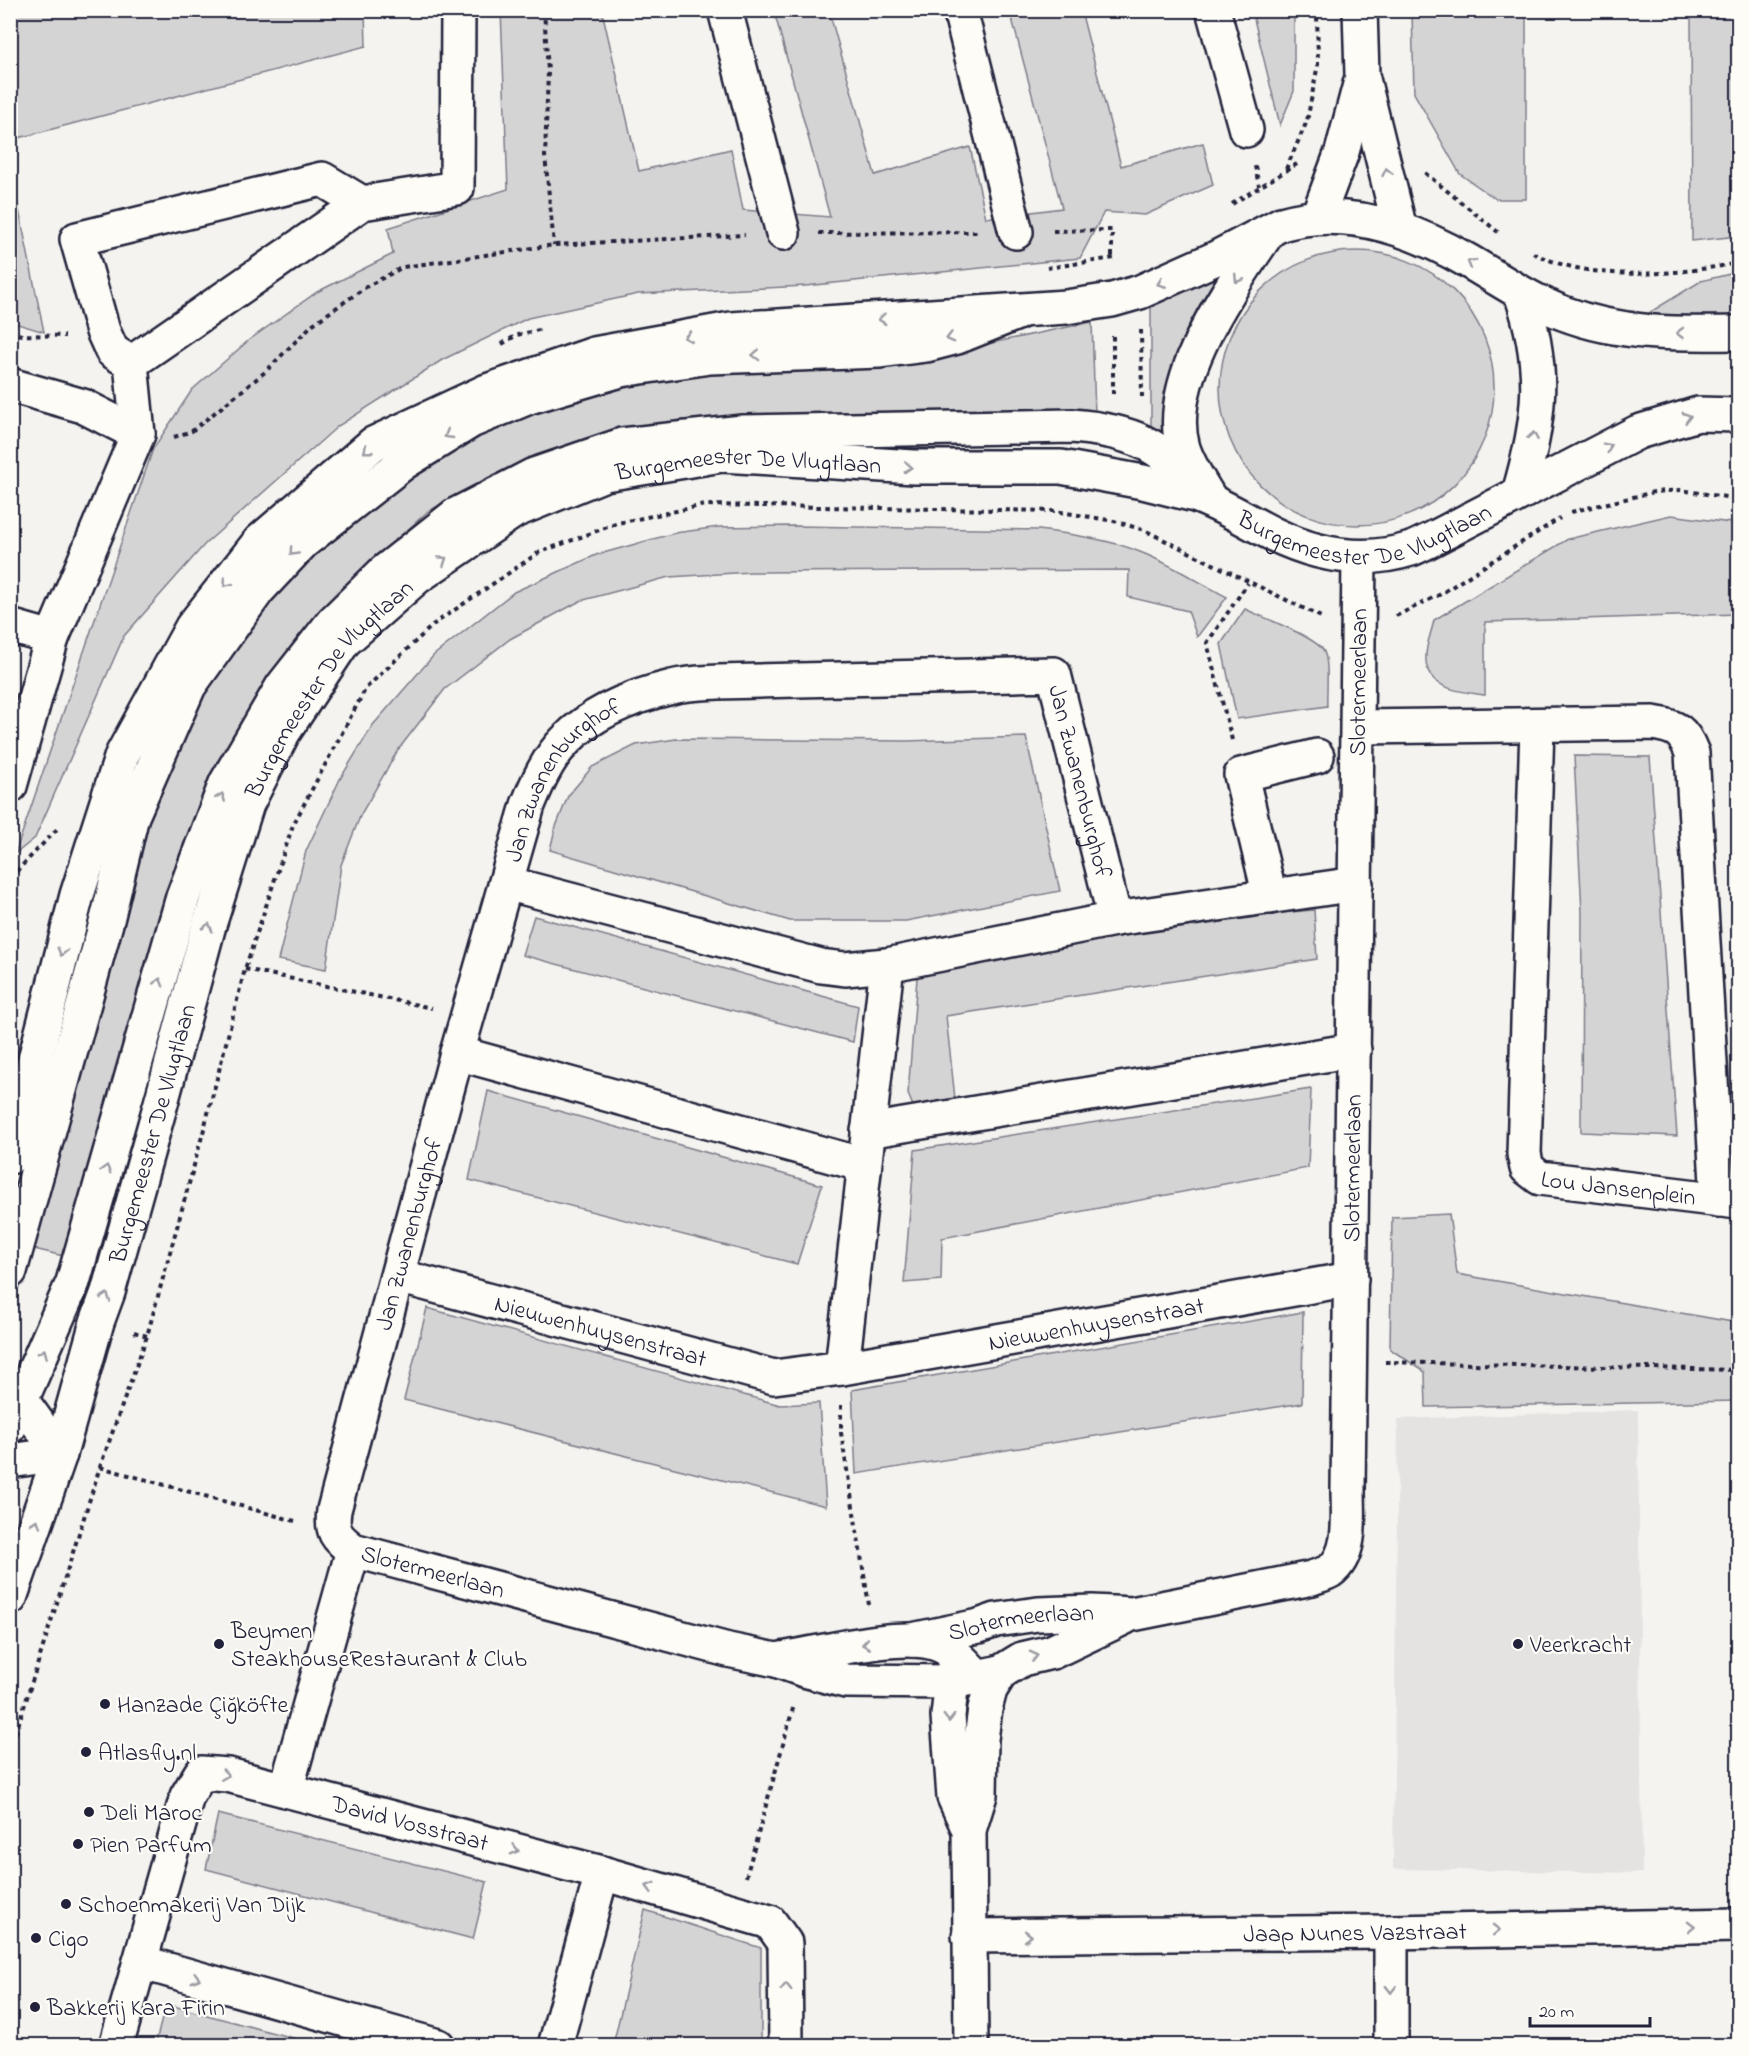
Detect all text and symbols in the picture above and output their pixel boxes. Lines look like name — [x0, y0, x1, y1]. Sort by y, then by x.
one-way arrow — [1381, 167, 1394, 177]
one-way arrow — [1467, 258, 1477, 270]
one-way arrow — [1234, 273, 1246, 283]
one-way arrow — [1156, 276, 1167, 288]
one-way arrow — [877, 313, 886, 326]
one-way arrow — [1676, 327, 1685, 340]
one-way arrow — [683, 330, 693, 343]
one-way arrow — [945, 331, 955, 344]
one-way arrow — [751, 349, 760, 362]
one-way arrow — [1681, 412, 1692, 424]
one-way arrow — [444, 428, 454, 439]
one-way arrow — [1526, 431, 1539, 441]
street label: Burgemeester De Vlugtlaan — [612, 440, 882, 492]
one-way arrow — [363, 442, 374, 453]
one-way arrow — [1602, 442, 1613, 454]
one-way arrow — [903, 460, 912, 473]
street label: Burgemeester De Vlugtlaan — [1231, 488, 1499, 526]
text: Burgemeester De Vlugtlaan — [1229, 496, 1499, 577]
one-way arrow — [290, 545, 301, 556]
one-way arrow — [436, 556, 447, 567]
street label: Burgemeester De Vlugtlaan — [237, 572, 423, 806]
one-way arrow — [223, 577, 234, 588]
street label: Slotermeerlaan — [1342, 608, 1378, 756]
street label: Jan Zwanenburghof — [1037, 681, 1119, 883]
street label: Jan Zwanenburghof — [498, 691, 628, 867]
one-way arrow — [214, 792, 226, 803]
one-way arrow — [201, 922, 213, 933]
one-way arrow — [57, 947, 70, 957]
one-way arrow — [152, 977, 164, 988]
street label: Burgemeester De Vlugtlaan — [102, 1001, 207, 1269]
street label: Slotermeerlaan — [1336, 1094, 1373, 1242]
street label: Jan Zwanenburghof — [368, 1134, 454, 1335]
street label: Lou Jansenplein — [1539, 1163, 1698, 1217]
one-way arrow — [99, 1164, 111, 1175]
street label: Nieuwenhuysenstraat — [490, 1288, 710, 1378]
street label: Nieuwenhuysenstraat — [986, 1290, 1207, 1362]
one-way arrow — [99, 1292, 111, 1303]
one-way arrow — [36, 1349, 48, 1360]
one-way arrow — [28, 1518, 41, 1529]
street label: Slotermeerlaan — [357, 1537, 508, 1609]
street label: Slotermeerlaan — [945, 1597, 1095, 1652]
place label: Beymen SteakhouseRestaurant & Club — [230, 1615, 527, 1678]
place label: Veerkracht — [1529, 1629, 1631, 1664]
marker: Beymen SteakhouseRestaurant & Club — [212, 1637, 226, 1651]
marker: Veerkracht — [1511, 1637, 1525, 1651]
one-way arrow — [862, 1638, 871, 1650]
one-way arrow — [1029, 1651, 1039, 1664]
place label: Hanzade Çiğköfte — [117, 1689, 289, 1724]
marker: Hanzade Çiğköfte — [98, 1697, 112, 1711]
one-way arrow — [943, 1713, 955, 1722]
place label: Atlasfly.nl — [98, 1737, 196, 1773]
marker: Atlasfly.nl — [79, 1745, 93, 1759]
one-way arrow — [220, 1769, 230, 1781]
street label: David Vosstraat — [326, 1787, 492, 1862]
place label: Deli Maroc — [100, 1797, 202, 1832]
marker: Deli Maroc — [82, 1805, 96, 1819]
place label: Pien Parfum — [90, 1829, 212, 1864]
marker: Pien Parfum — [71, 1837, 85, 1851]
one-way arrow — [510, 1843, 520, 1856]
one-way arrow — [645, 1882, 656, 1894]
place label: Schoenmakerij Van Dijk — [78, 1889, 306, 1924]
marker: Schoenmakerij Van Dijk — [59, 1897, 73, 1911]
street label: Jaap Nunes Vazstraat — [1243, 1915, 1467, 1953]
one-way arrow — [1686, 1920, 1695, 1932]
place label: Cigo — [48, 1923, 89, 1958]
one-way arrow — [1491, 1924, 1500, 1936]
one-way arrow — [1023, 1929, 1032, 1942]
marker: Cigo — [29, 1931, 43, 1945]
one-way arrow — [190, 1971, 201, 1983]
one-way arrow — [780, 1983, 792, 1992]
one-way arrow — [1385, 1984, 1397, 1993]
scale bar — [1530, 1990, 1650, 2028]
place label: Bakkerij Kara Firin — [46, 1992, 225, 2027]
marker: Bakkerij Kara Firin — [28, 2000, 42, 2014]
text: 20 m — [1539, 2000, 1574, 2026]

